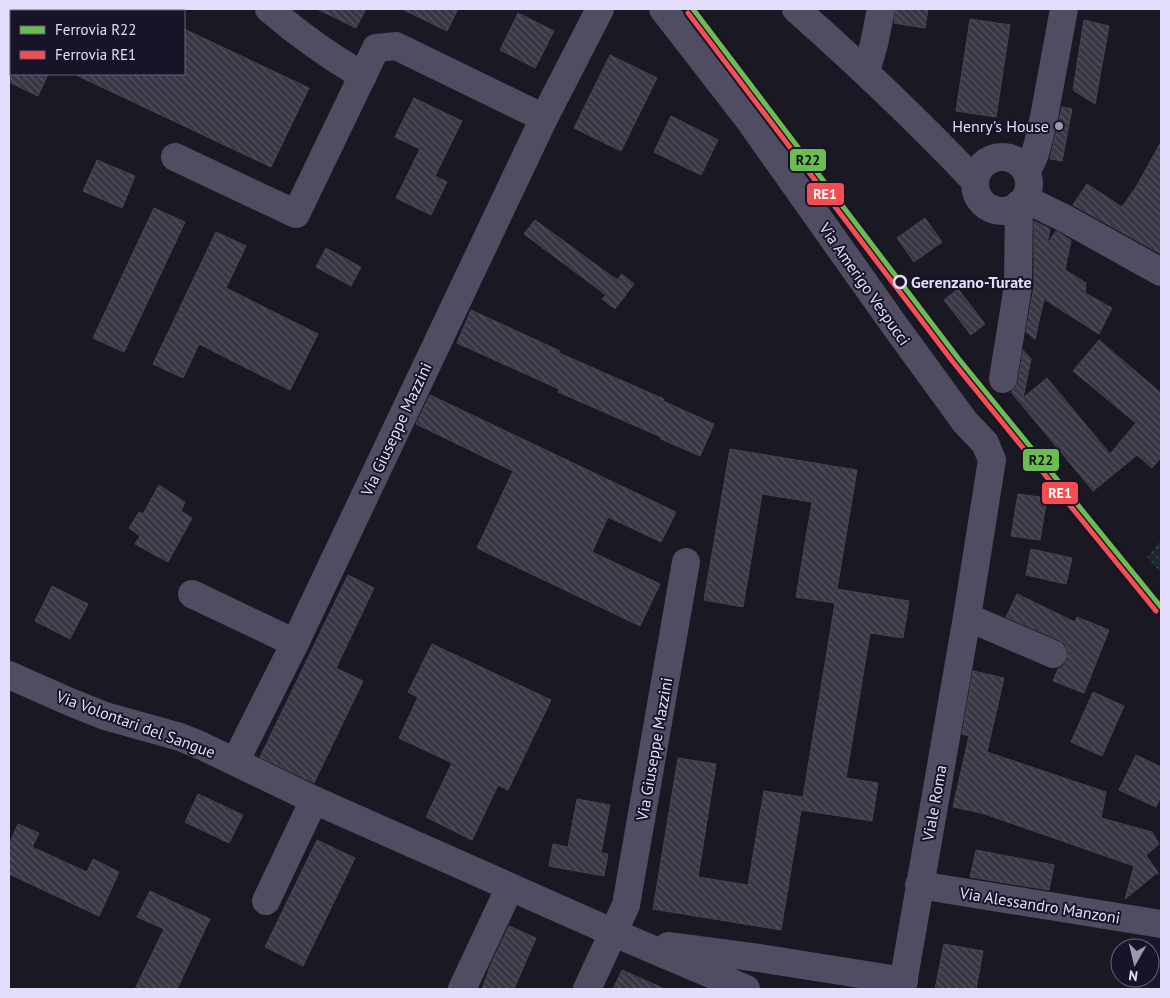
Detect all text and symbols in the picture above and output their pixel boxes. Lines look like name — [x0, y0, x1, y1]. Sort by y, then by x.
legend — [10, 10, 185, 75]
text: Ferrovia R22 — [55, 20, 136, 39]
text: Ferrovia RE1 — [55, 45, 136, 64]
place label: Henry's House — [952, 116, 1049, 136]
marker: Henry's House — [1053, 120, 1065, 132]
line badge: R22 — [789, 148, 827, 172]
text: R22 — [796, 151, 820, 169]
line badge: RE1 — [806, 182, 845, 206]
text: RE1 — [813, 185, 837, 203]
street label: Via Amerigo Vespucci — [815, 218, 915, 349]
place label: Gerenzano-Turate — [911, 272, 1032, 292]
marker: Gerenzano-Turate — [893, 275, 907, 289]
street label: Via Giuseppe Mazzini — [356, 359, 436, 500]
line badge: R22 — [1022, 448, 1060, 472]
text: R22 — [1029, 451, 1053, 469]
line badge: RE1 — [1041, 481, 1079, 505]
text: RE1 — [1048, 484, 1072, 502]
street label: Via Giuseppe Mazzini — [631, 676, 676, 823]
street label: Via Volontari del Sangue — [53, 686, 218, 762]
street label: Viale Roma — [917, 764, 951, 843]
street label: Via Alessandro Manzoni — [957, 882, 1122, 928]
north arrow — [1110, 938, 1160, 988]
text: N — [1127, 966, 1139, 985]

